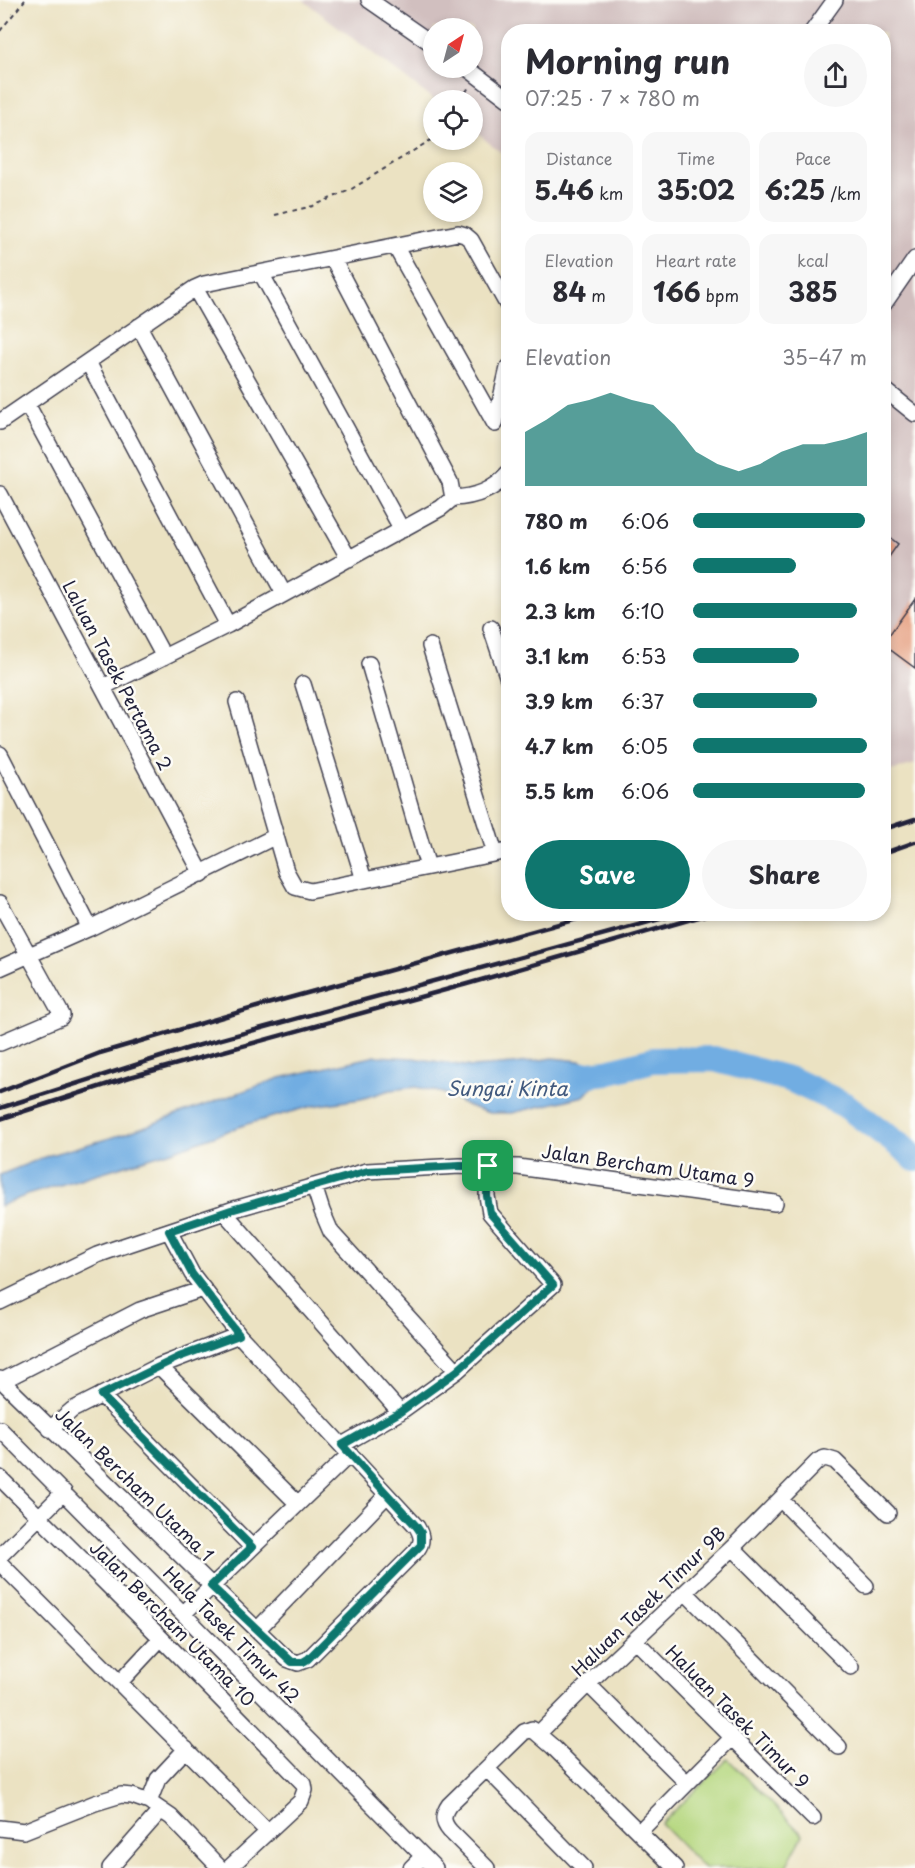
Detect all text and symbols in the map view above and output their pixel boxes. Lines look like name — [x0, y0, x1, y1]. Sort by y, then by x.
north arrow — [423, 18, 483, 78]
map controls — [423, 18, 483, 222]
text: Morning run — [525, 35, 730, 85]
button: share — [804, 44, 867, 107]
text: 07:25 · 7 × 780 m — [525, 83, 700, 113]
button: locate — [423, 90, 483, 150]
text: Distance — [545, 146, 613, 170]
text: Time — [677, 146, 715, 170]
text: Pace — [795, 146, 831, 170]
button: layers — [423, 162, 483, 222]
text: 5.46 — [535, 170, 594, 209]
text: 35:02 — [657, 170, 735, 209]
text: 6:25 — [765, 170, 825, 209]
text: km — [594, 181, 623, 205]
text: /km — [825, 181, 861, 205]
text: Elevation — [544, 248, 614, 272]
text: Heart rate — [656, 248, 736, 272]
text: kcal — [797, 248, 829, 272]
text: 84 — [552, 272, 586, 311]
text: 166 — [653, 272, 701, 311]
text: 385 — [788, 272, 838, 311]
text: m — [586, 283, 606, 307]
text: bpm — [701, 283, 739, 307]
text: Elevation — [525, 342, 611, 372]
text: 35–47 m — [782, 342, 867, 372]
text: 780 m — [525, 506, 588, 536]
text: 6:06 — [621, 506, 669, 536]
text: 1.6 km — [525, 551, 590, 581]
text: 6:56 — [621, 551, 668, 581]
street label: Laluan Tasek Pertama 2 — [56, 575, 180, 775]
text: 2.3 km — [525, 596, 595, 626]
text: 6:10 — [621, 596, 664, 626]
text: 3.1 km — [525, 641, 589, 671]
text: 6:53 — [621, 641, 666, 671]
text: 3.9 km — [525, 686, 593, 716]
text: 6:37 — [621, 686, 664, 716]
text: 4.7 km — [525, 731, 594, 761]
text: 6:05 — [621, 731, 668, 761]
text: 5.5 km — [525, 776, 594, 806]
text: 6:06 — [621, 776, 669, 806]
button: Save — [525, 840, 690, 909]
button: Share — [702, 840, 867, 909]
water label: Sungai Kinta — [446, 1073, 568, 1103]
street label: Jalan Bercham Utama 9 — [540, 1137, 756, 1193]
pin — [462, 1140, 513, 1191]
icon: arrive — [471, 1149, 504, 1182]
street label: Jalan Bercham Utama 1 — [50, 1401, 220, 1567]
street label: Haluan Tasek Timur 9B — [565, 1520, 731, 1682]
street label: Jalan Bercham Utama 10 — [84, 1534, 262, 1712]
street label: Hala Tasek Timur 42 — [157, 1559, 307, 1709]
street label: Haluan Tasek Timur 9 — [660, 1638, 816, 1794]

